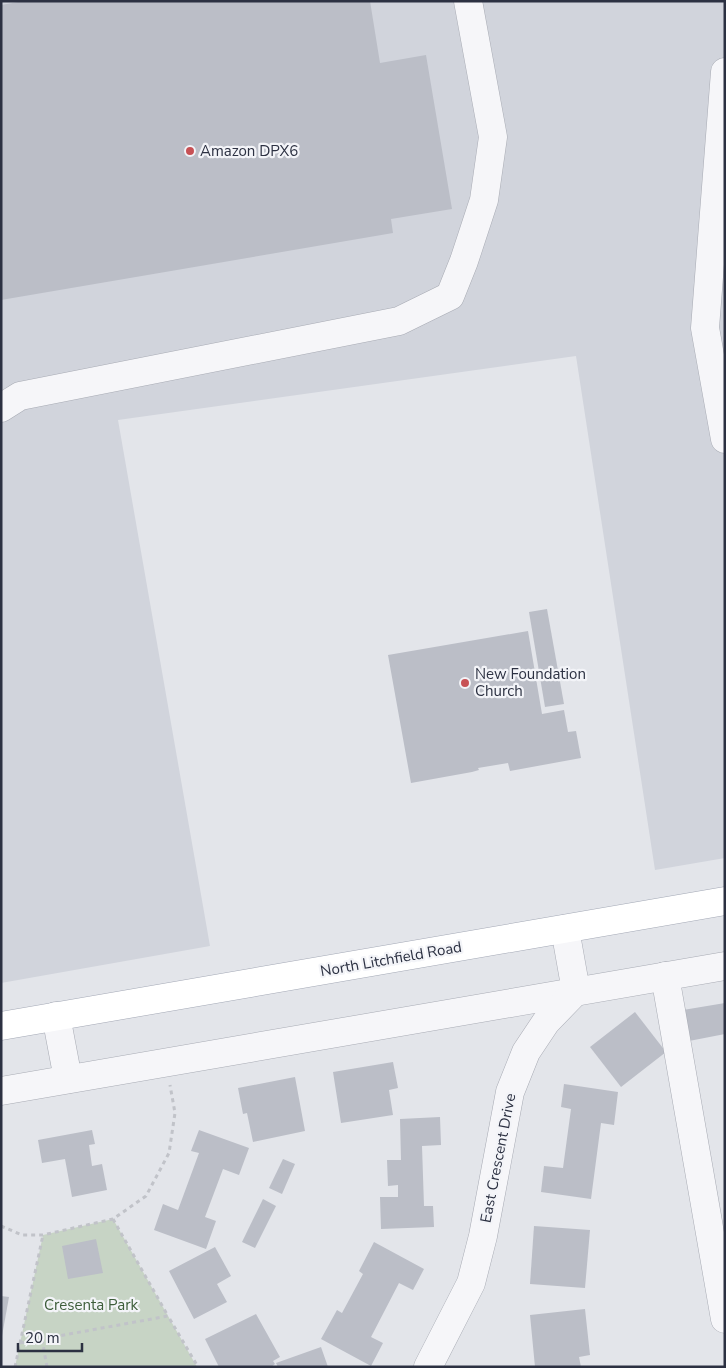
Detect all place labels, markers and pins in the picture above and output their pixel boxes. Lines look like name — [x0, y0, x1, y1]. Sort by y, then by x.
place label: Amazon DPX6 — [200, 141, 298, 161]
marker: Amazon DPX6 — [184, 145, 196, 157]
place label: New Foundation Church — [475, 664, 586, 701]
marker: New Foundation Church — [459, 677, 471, 689]

